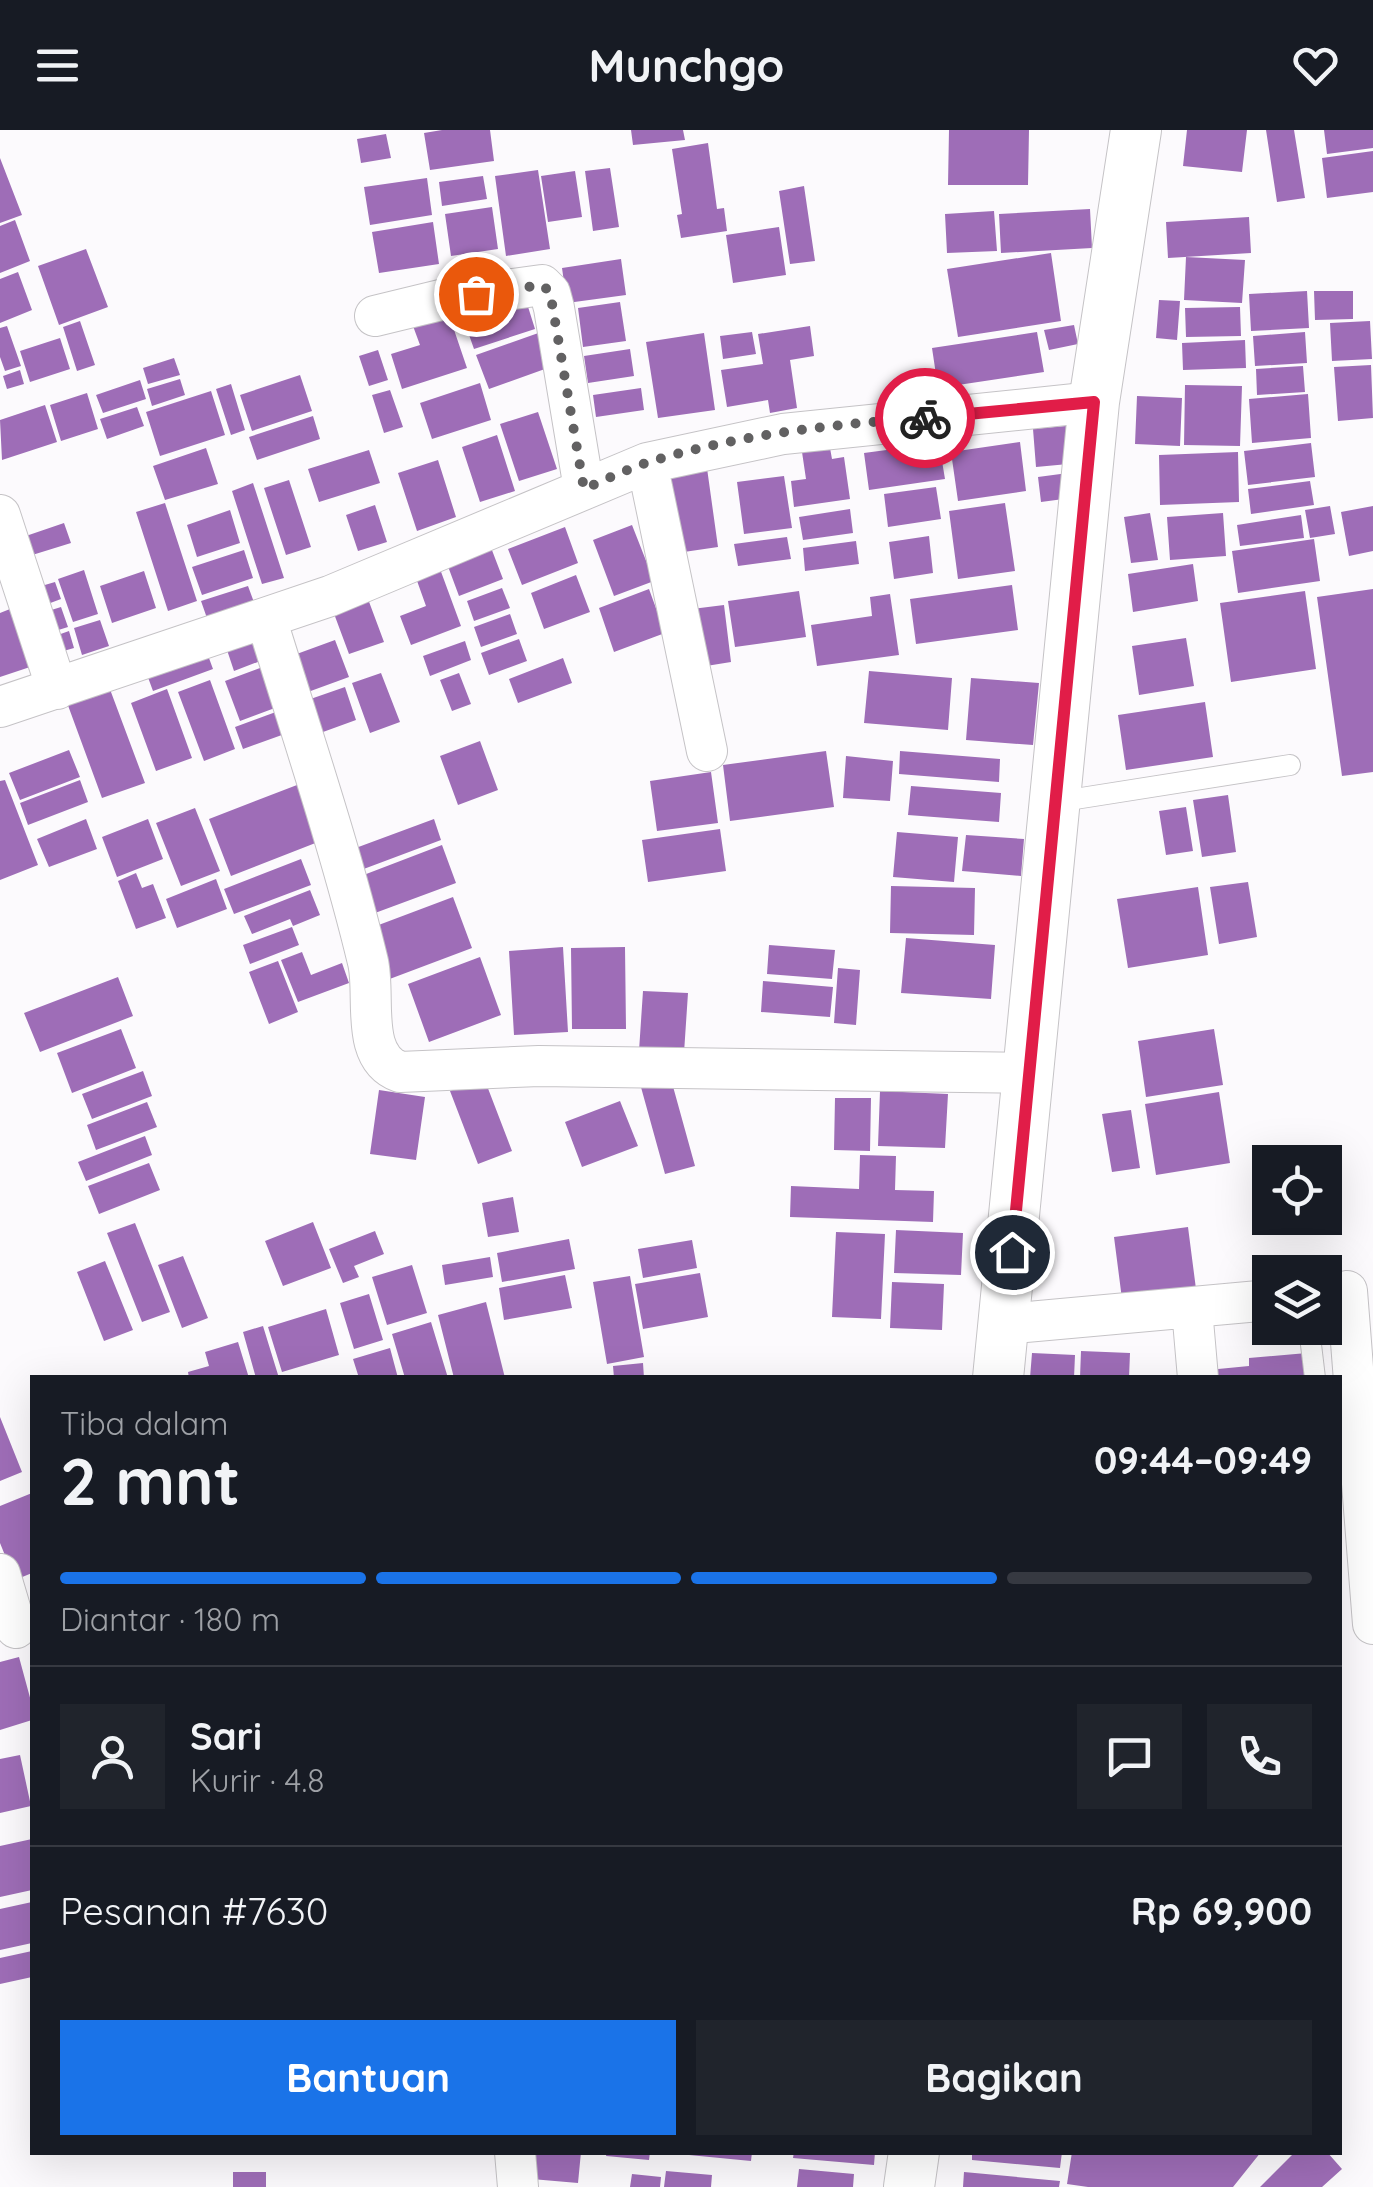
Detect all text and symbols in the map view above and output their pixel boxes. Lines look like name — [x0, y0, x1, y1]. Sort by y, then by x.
text: Munchgo — [589, 37, 784, 93]
icon: menu — [30, 38, 85, 93]
icon: heart — [1288, 38, 1343, 93]
pin — [434, 252, 519, 337]
icon: bag — [449, 267, 504, 322]
courier — [875, 368, 975, 468]
icon: bike — [898, 391, 953, 446]
map controls — [1252, 1145, 1342, 1345]
button: locate — [1252, 1145, 1342, 1235]
pin — [970, 1210, 1055, 1295]
icon: home — [985, 1225, 1040, 1280]
button: layers — [1252, 1255, 1342, 1345]
text: Tiba dalam — [60, 1403, 228, 1443]
text: 09:44–09:49 — [1094, 1436, 1312, 1484]
text: 2 mnt — [60, 1440, 240, 1521]
text: Diantar · 180 m — [60, 1599, 280, 1639]
button: person — [60, 1704, 165, 1809]
button: chat — [1077, 1704, 1182, 1809]
button: phone — [1207, 1704, 1312, 1809]
text: Sari — [190, 1712, 262, 1760]
text: Kurir · 4.8 — [190, 1760, 325, 1800]
text: Pesanan #7630 — [60, 1887, 328, 1935]
text: Rp 69,900 — [1131, 1887, 1312, 1935]
button: Bantuan — [60, 2020, 676, 2135]
button: Bagikan — [696, 2020, 1312, 2135]

